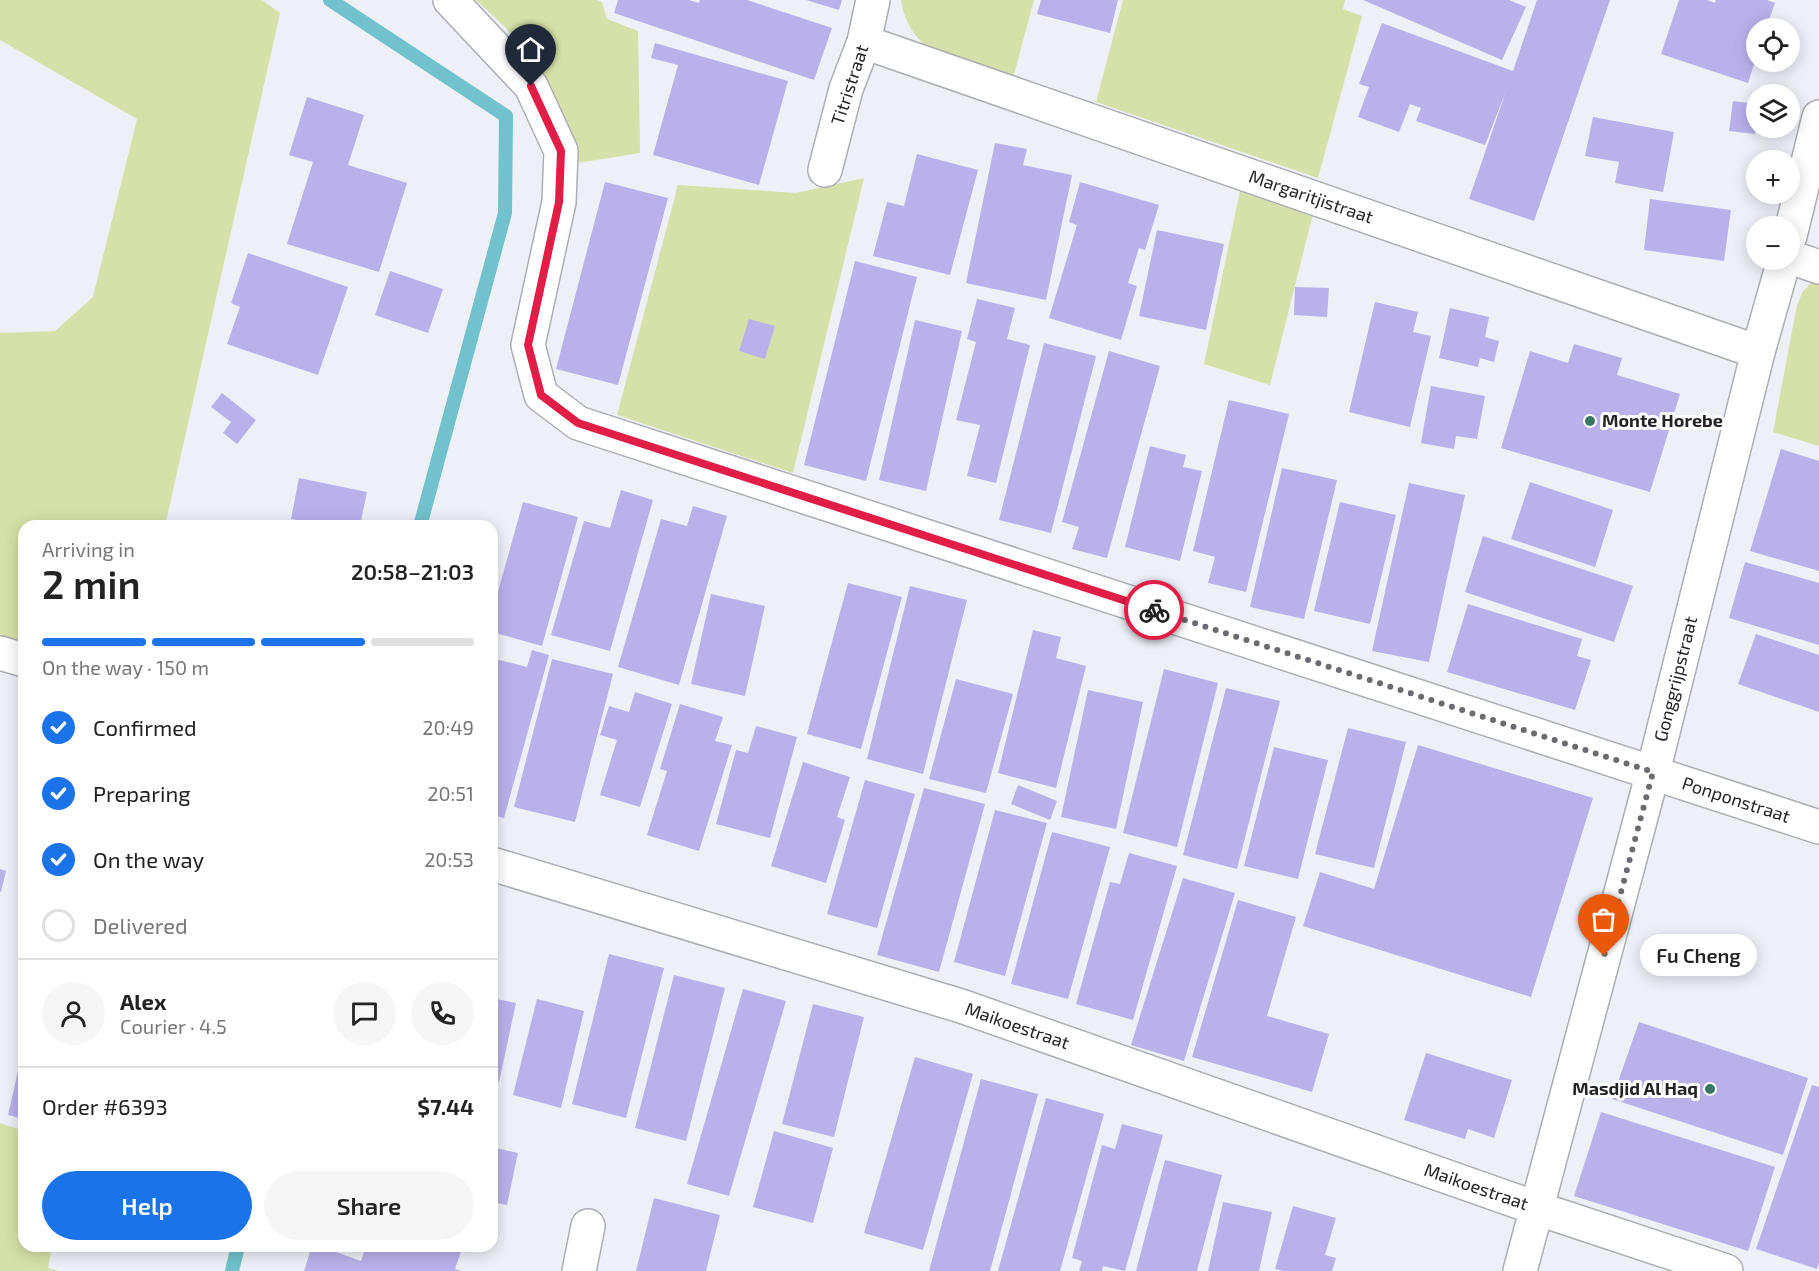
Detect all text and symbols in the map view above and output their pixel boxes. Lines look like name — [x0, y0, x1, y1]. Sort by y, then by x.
map controls — [1746, 18, 1800, 270]
button: locate — [1746, 18, 1800, 72]
pin — [505, 24, 556, 86]
icon: home — [514, 33, 547, 66]
street label: Titristraat — [826, 42, 872, 128]
button: layers — [1746, 84, 1800, 138]
button: + — [1746, 150, 1800, 204]
street label: Margaritjistraat — [1246, 164, 1376, 228]
button: − — [1746, 216, 1800, 270]
place label: Monte Horebe — [1602, 409, 1723, 431]
marker: Monte Horebe — [1583, 414, 1597, 428]
text: Arriving in — [42, 537, 135, 561]
text: 20:58–21:03 — [351, 558, 474, 584]
text: 2 min — [42, 560, 141, 607]
courier — [1124, 580, 1184, 640]
icon: bike — [1138, 594, 1171, 627]
street label: Gonggrijpstraat — [1649, 614, 1701, 744]
text: On the way · 150 m — [42, 655, 209, 679]
icon: check — [42, 711, 75, 744]
text: Confirmed — [93, 714, 197, 740]
text: 20:49 — [422, 715, 474, 739]
street label: Ponponstraat — [1680, 771, 1793, 827]
icon: check — [42, 777, 75, 810]
text: Preparing — [93, 780, 191, 806]
text: 20:51 — [427, 781, 474, 805]
icon: check — [42, 843, 75, 876]
text: On the way — [93, 846, 204, 872]
text: 20:53 — [424, 847, 474, 871]
pin — [1578, 894, 1629, 956]
icon: bag — [1587, 903, 1620, 936]
text: Delivered — [93, 912, 188, 938]
callout: Fu Cheng — [1640, 935, 1757, 977]
text: Fu Cheng — [1656, 943, 1741, 967]
button: person — [42, 982, 105, 1045]
button: chat — [333, 982, 396, 1045]
button: phone — [411, 982, 474, 1045]
text: Alex — [120, 988, 166, 1014]
street label: Maikoestraat — [962, 997, 1072, 1053]
text: Courier · 4.5 — [120, 1014, 227, 1038]
place label: Masdjid Al Haq — [1572, 1077, 1698, 1099]
marker: Masdjid Al Haq — [1703, 1082, 1717, 1096]
text: Order #6393 — [42, 1093, 168, 1119]
text: $7.44 — [417, 1093, 474, 1119]
street label: Maikoestraat — [1421, 1158, 1531, 1214]
button: Help — [42, 1171, 252, 1240]
button: Share — [264, 1171, 474, 1240]

